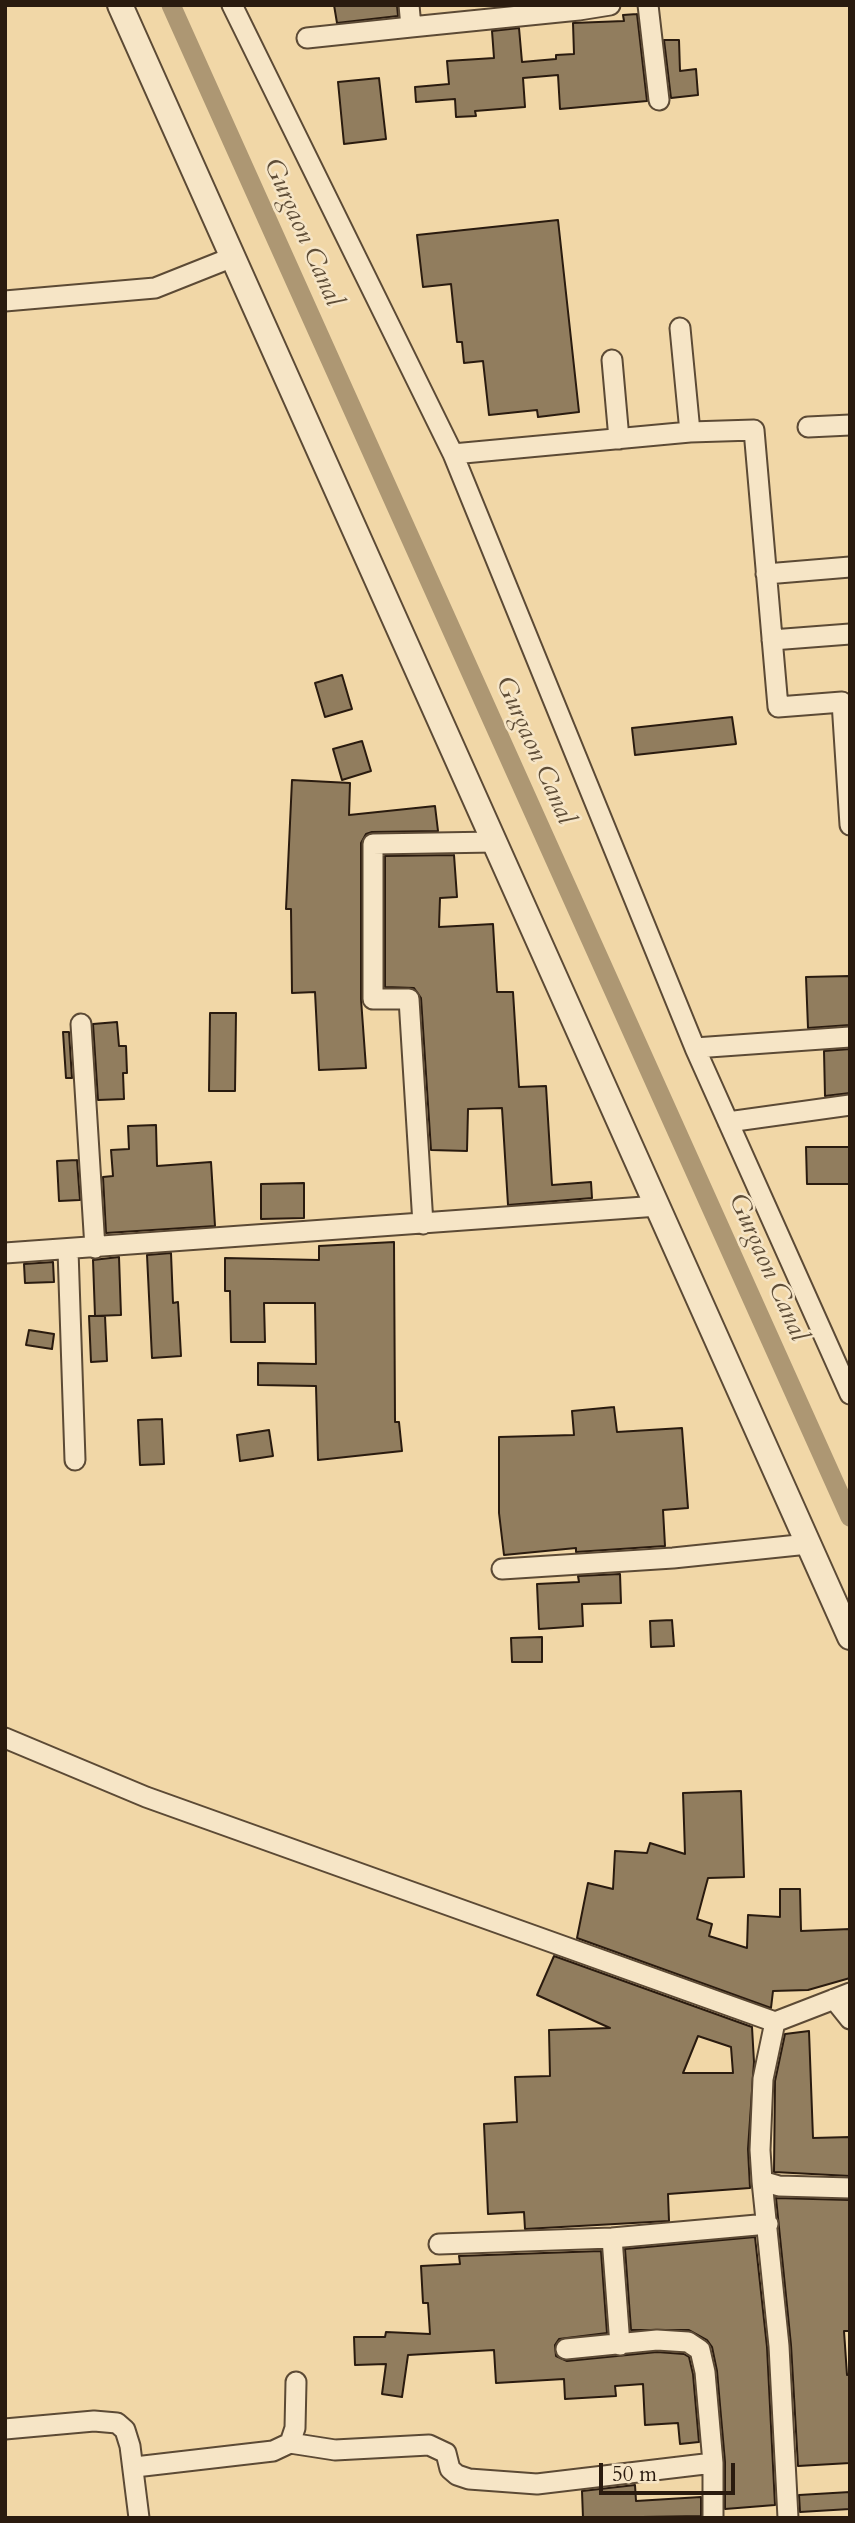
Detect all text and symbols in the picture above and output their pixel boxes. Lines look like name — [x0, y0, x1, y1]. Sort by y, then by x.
water label: Gurgaon Canal — [256, 154, 348, 312]
water label: Gurgaon Canal — [488, 672, 580, 830]
water label: Gurgaon Canal — [721, 1189, 813, 1347]
scale bar — [603, 2450, 740, 2494]
text: 50 m — [612, 2460, 657, 2489]

